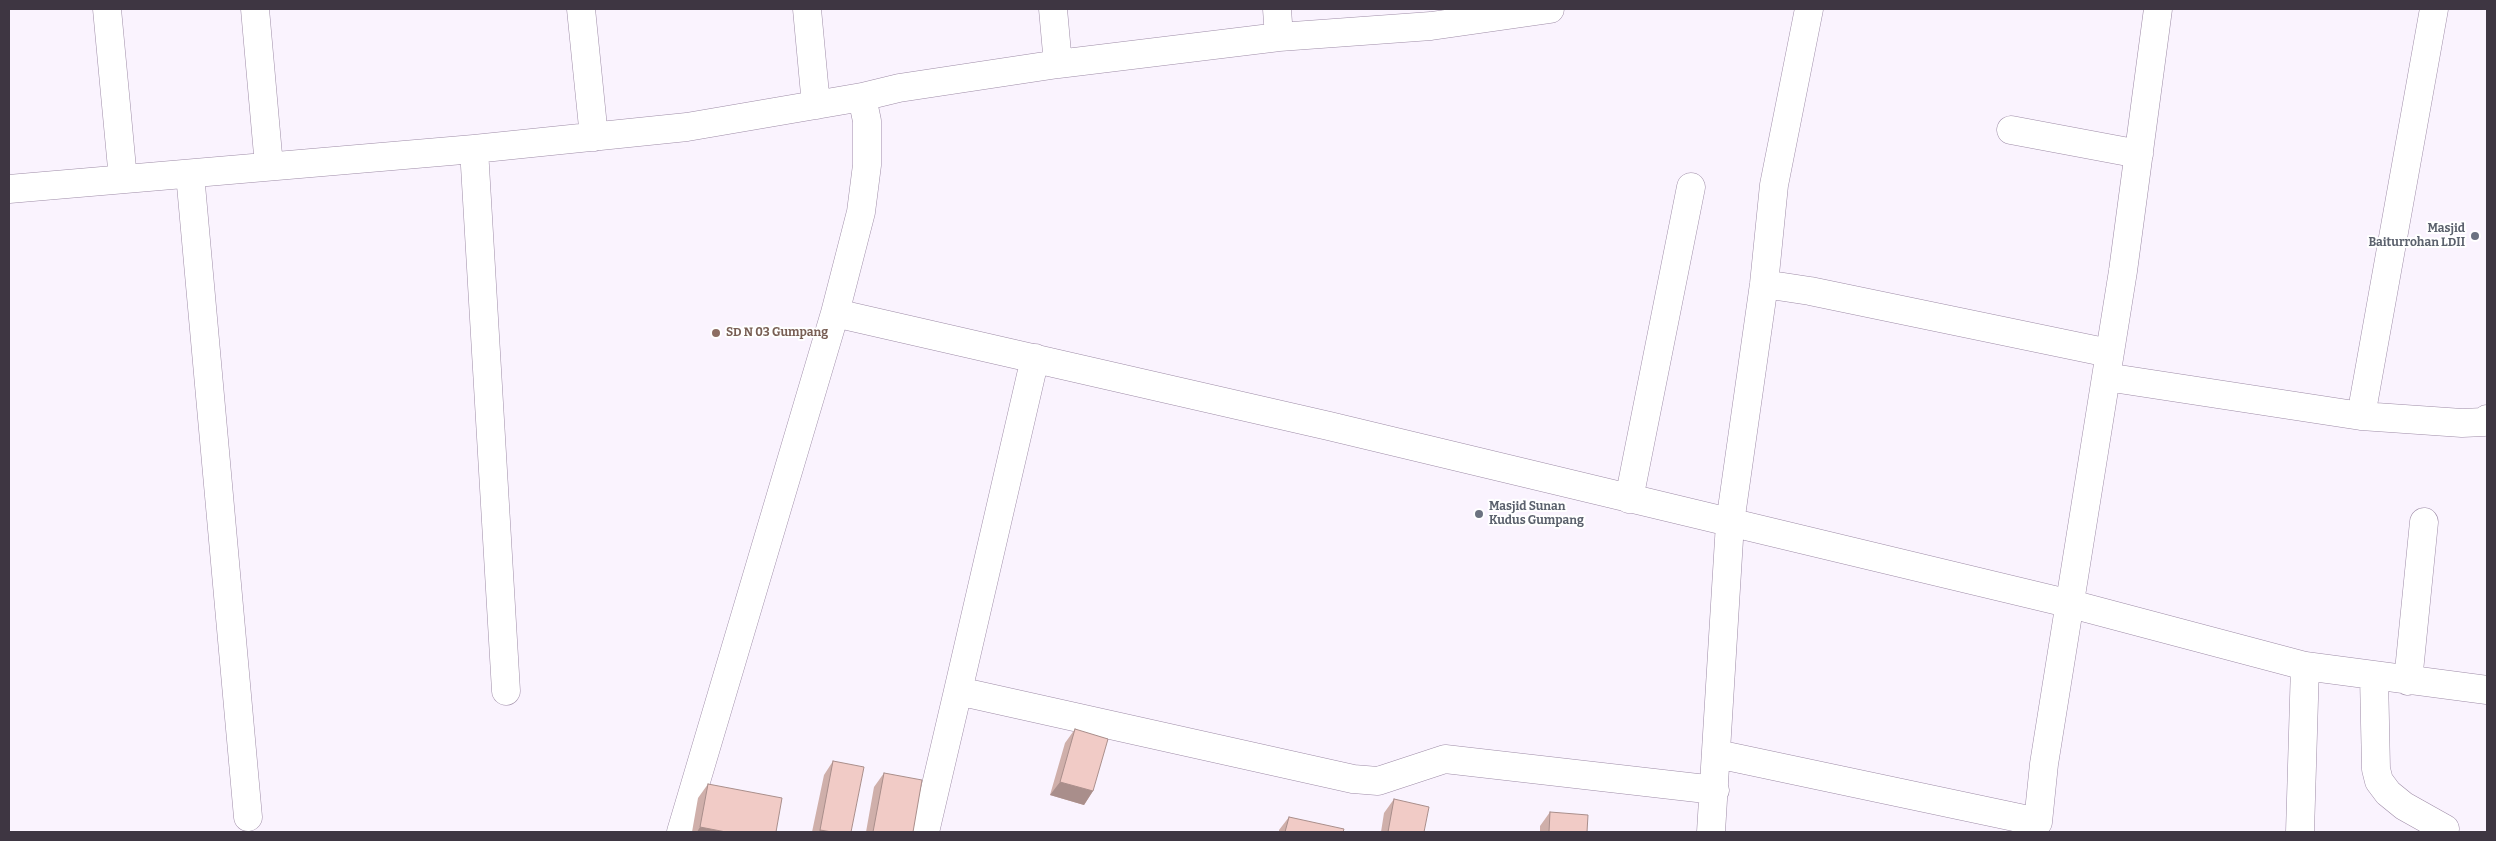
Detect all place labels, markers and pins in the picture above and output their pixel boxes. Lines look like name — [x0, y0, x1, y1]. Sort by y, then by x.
place label: Masjid Baiturrohan LDII — [2368, 222, 2465, 250]
marker: Masjid Baiturrohan LDII — [2469, 230, 2481, 242]
place label: SD N 03 Gumpang — [726, 326, 828, 340]
marker: SD N 03 Gumpang — [710, 327, 722, 339]
place label: Masjid Sunan Kudus Gumpang — [1489, 500, 1584, 528]
marker: Masjid Sunan Kudus Gumpang — [1473, 508, 1485, 520]

